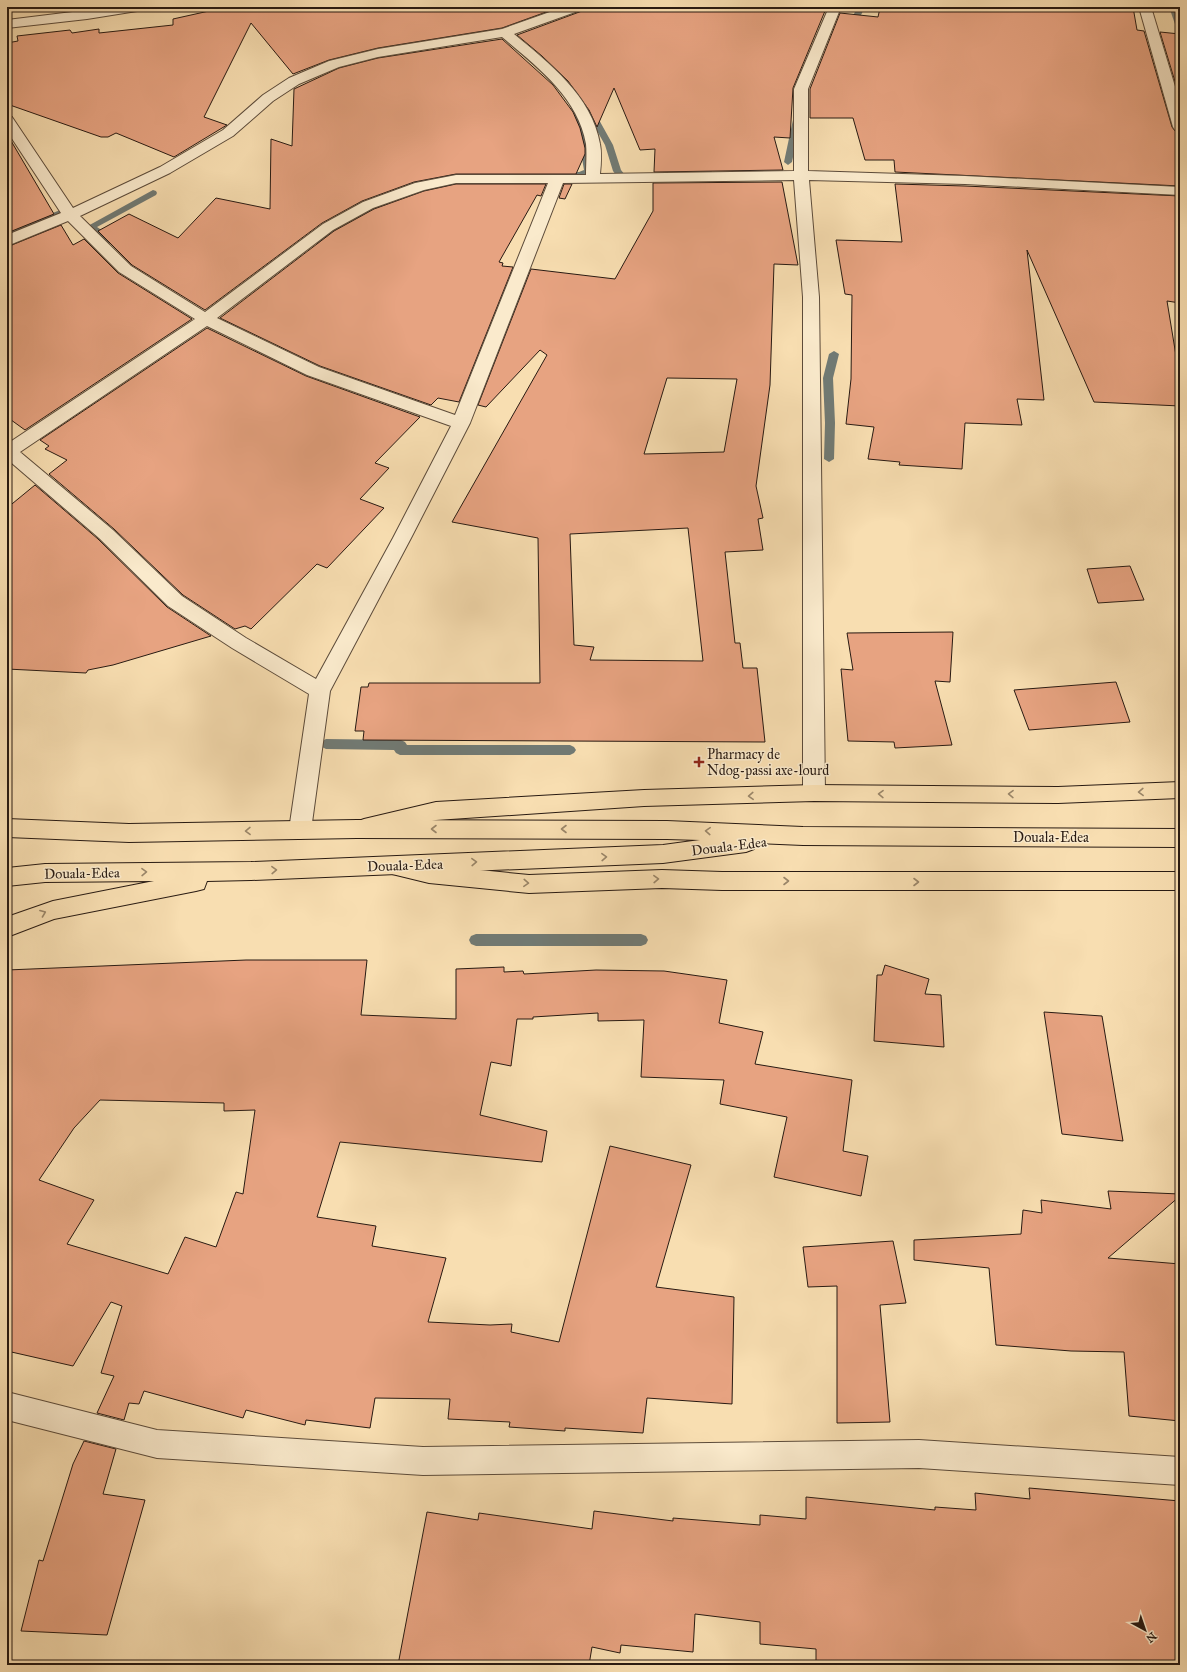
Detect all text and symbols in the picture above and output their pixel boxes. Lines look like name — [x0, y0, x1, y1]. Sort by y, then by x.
place label: Pharmacy de Ndog-passi axe-lourd — [707, 746, 829, 779]
marker: Pharmacy de Ndog-passi axe-lourd — [694, 757, 704, 767]
one-way arrow — [1138, 787, 1144, 796]
one-way arrow — [878, 790, 884, 798]
one-way arrow — [1008, 790, 1014, 798]
one-way arrow — [748, 791, 754, 800]
one-way arrow — [431, 825, 437, 833]
one-way arrow — [561, 825, 567, 833]
one-way arrow — [245, 827, 251, 835]
one-way arrow — [705, 827, 711, 836]
street label: Douala-Edea — [1013, 829, 1089, 846]
street label: Douala-Edea — [690, 833, 768, 860]
one-way arrow — [601, 852, 607, 861]
street label: Douala-Edea — [367, 856, 443, 875]
one-way arrow — [471, 858, 477, 866]
street label: Douala-Edea — [44, 864, 120, 883]
one-way arrow — [271, 866, 277, 874]
one-way arrow — [141, 868, 147, 876]
one-way arrow — [653, 875, 659, 883]
one-way arrow — [783, 877, 789, 885]
one-way arrow — [913, 878, 919, 886]
one-way arrow — [523, 879, 529, 888]
one-way arrow — [40, 910, 47, 918]
north arrow — [1125, 1610, 1165, 1650]
text: N — [1143, 1629, 1159, 1646]

